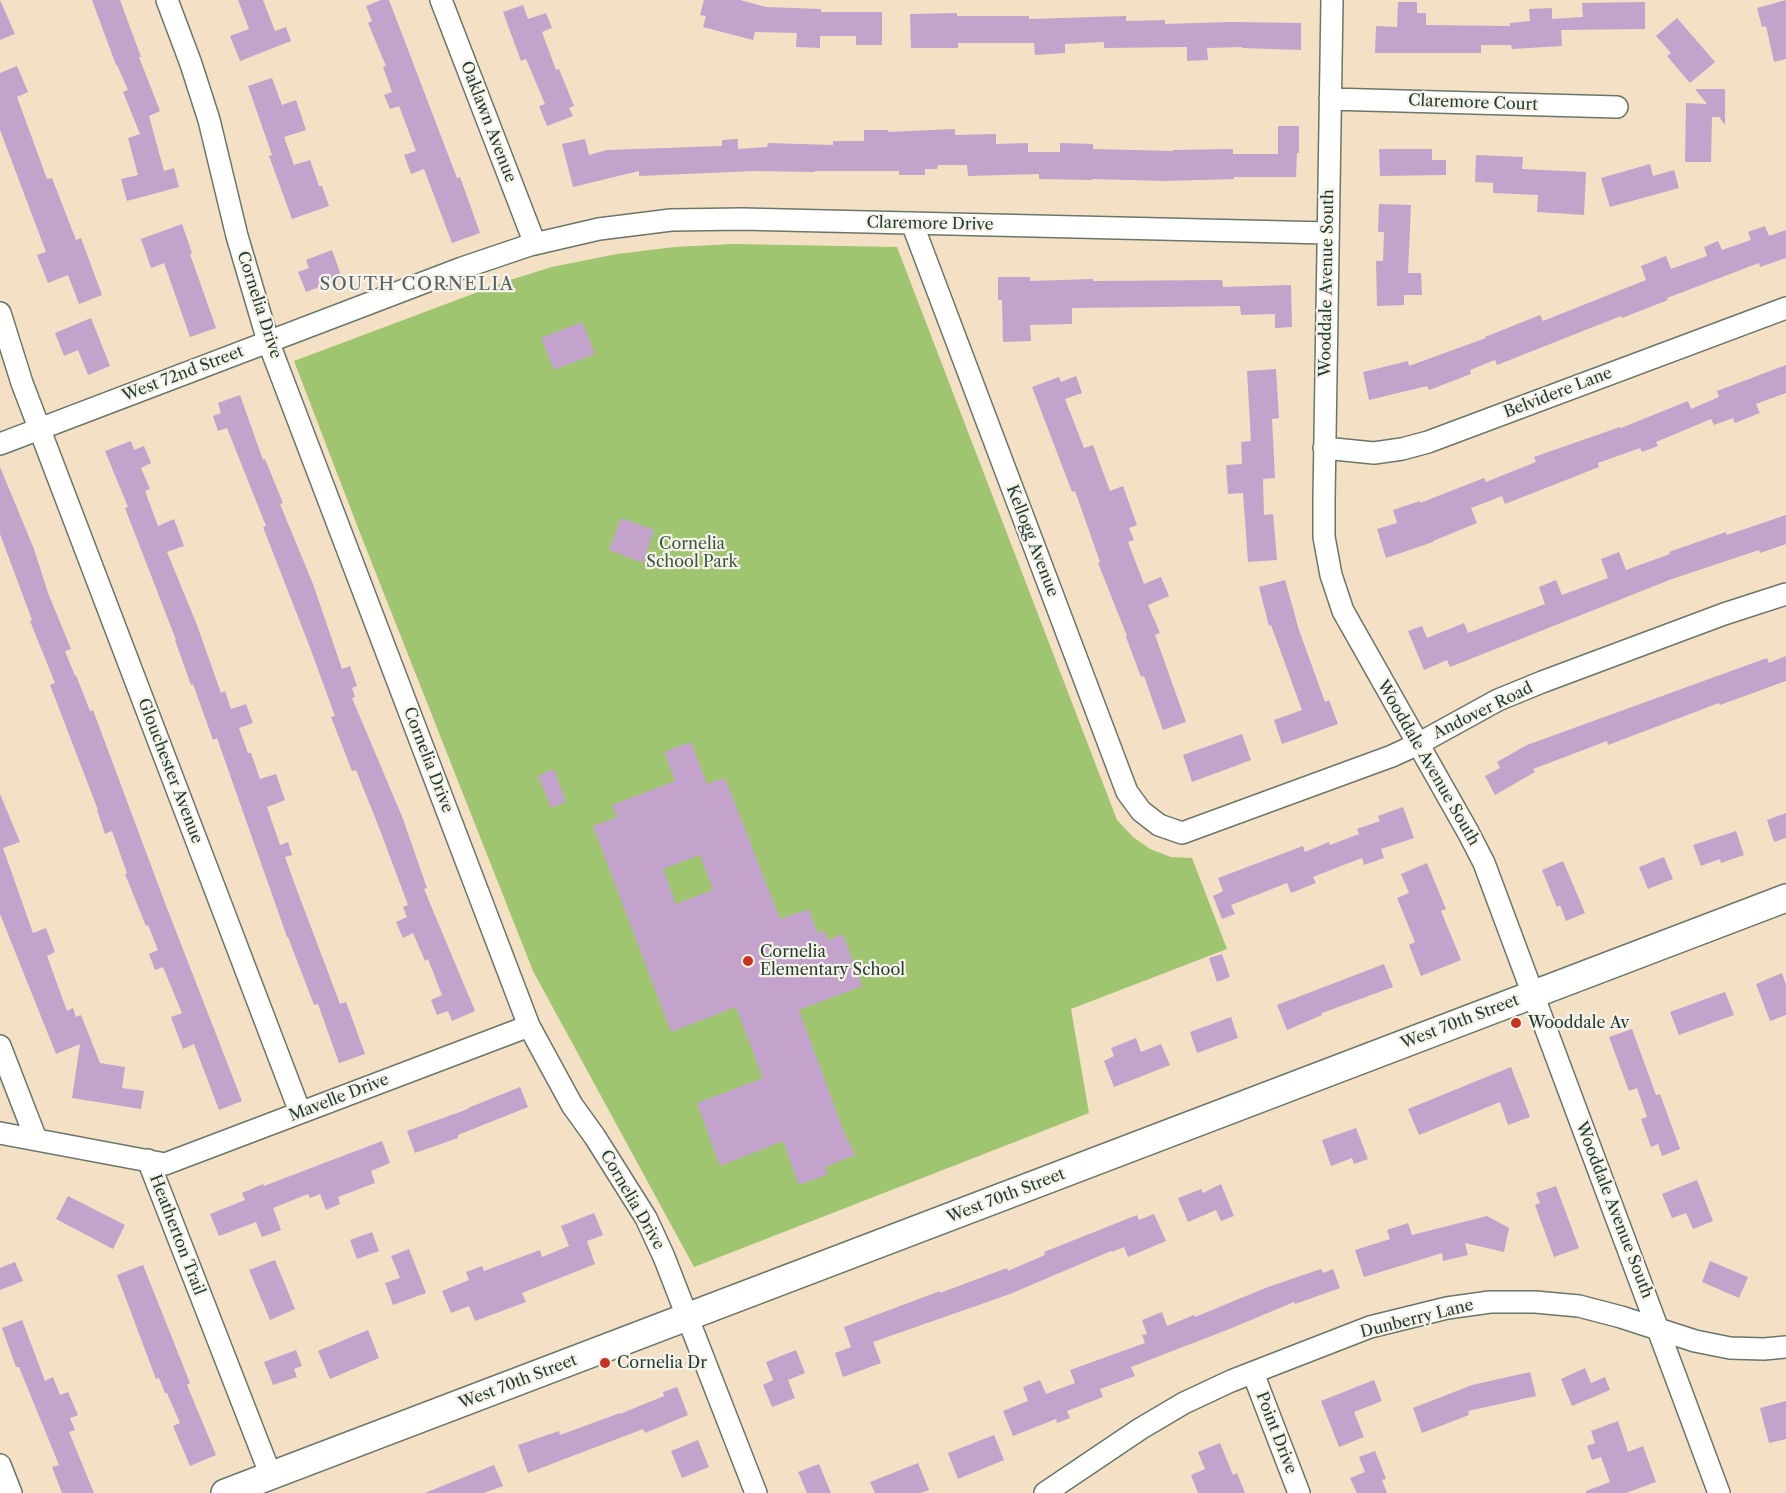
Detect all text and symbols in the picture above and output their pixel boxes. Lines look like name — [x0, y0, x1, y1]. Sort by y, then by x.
street label: Oaklawn Avenue — [456, 59, 520, 185]
street label: Claremore Court — [1408, 91, 1538, 115]
street label: Wooddale Avenue South — [1316, 189, 1338, 377]
street label: Claremore Drive — [866, 213, 994, 235]
street label: Cornelia Drive — [233, 249, 285, 361]
district label: SOUTH CORNELIA — [319, 274, 515, 296]
street label: West 72nd Street — [120, 342, 246, 406]
street label: Belvidere Lane — [1501, 364, 1615, 422]
street label: Kellogg Avenue — [1002, 482, 1062, 600]
park label: Cornelia School Park — [646, 534, 738, 572]
street label: Wooddale Avenue South — [1373, 677, 1483, 849]
street label: Andover Road — [1430, 679, 1536, 743]
street label: Glouchester Avenue — [133, 696, 207, 846]
street label: Cornelia Drive — [399, 704, 457, 816]
place label: Cornelia Elementary School — [760, 942, 905, 980]
marker: Cornelia Elementary School — [741, 954, 755, 968]
street label: West 70th Street — [1398, 991, 1522, 1053]
place label: Wooddale Av — [1528, 1013, 1629, 1033]
marker: Wooddale Av — [1509, 1016, 1523, 1030]
street label: Mavelle Drive — [286, 1070, 392, 1126]
street label: Wooddale Avenue South — [1571, 1119, 1657, 1301]
street label: Cornelia Drive — [596, 1147, 668, 1253]
street label: West 70th Street — [944, 1165, 1068, 1227]
street label: Heatherton Trail — [145, 1172, 209, 1298]
street label: Dunberry Lane — [1358, 1296, 1476, 1342]
street label: West 70th Street — [456, 1351, 580, 1413]
place label: Cornelia Dr — [617, 1353, 707, 1373]
marker: Cornelia Dr — [598, 1356, 612, 1370]
street label: Point Drive — [1252, 1389, 1300, 1477]

